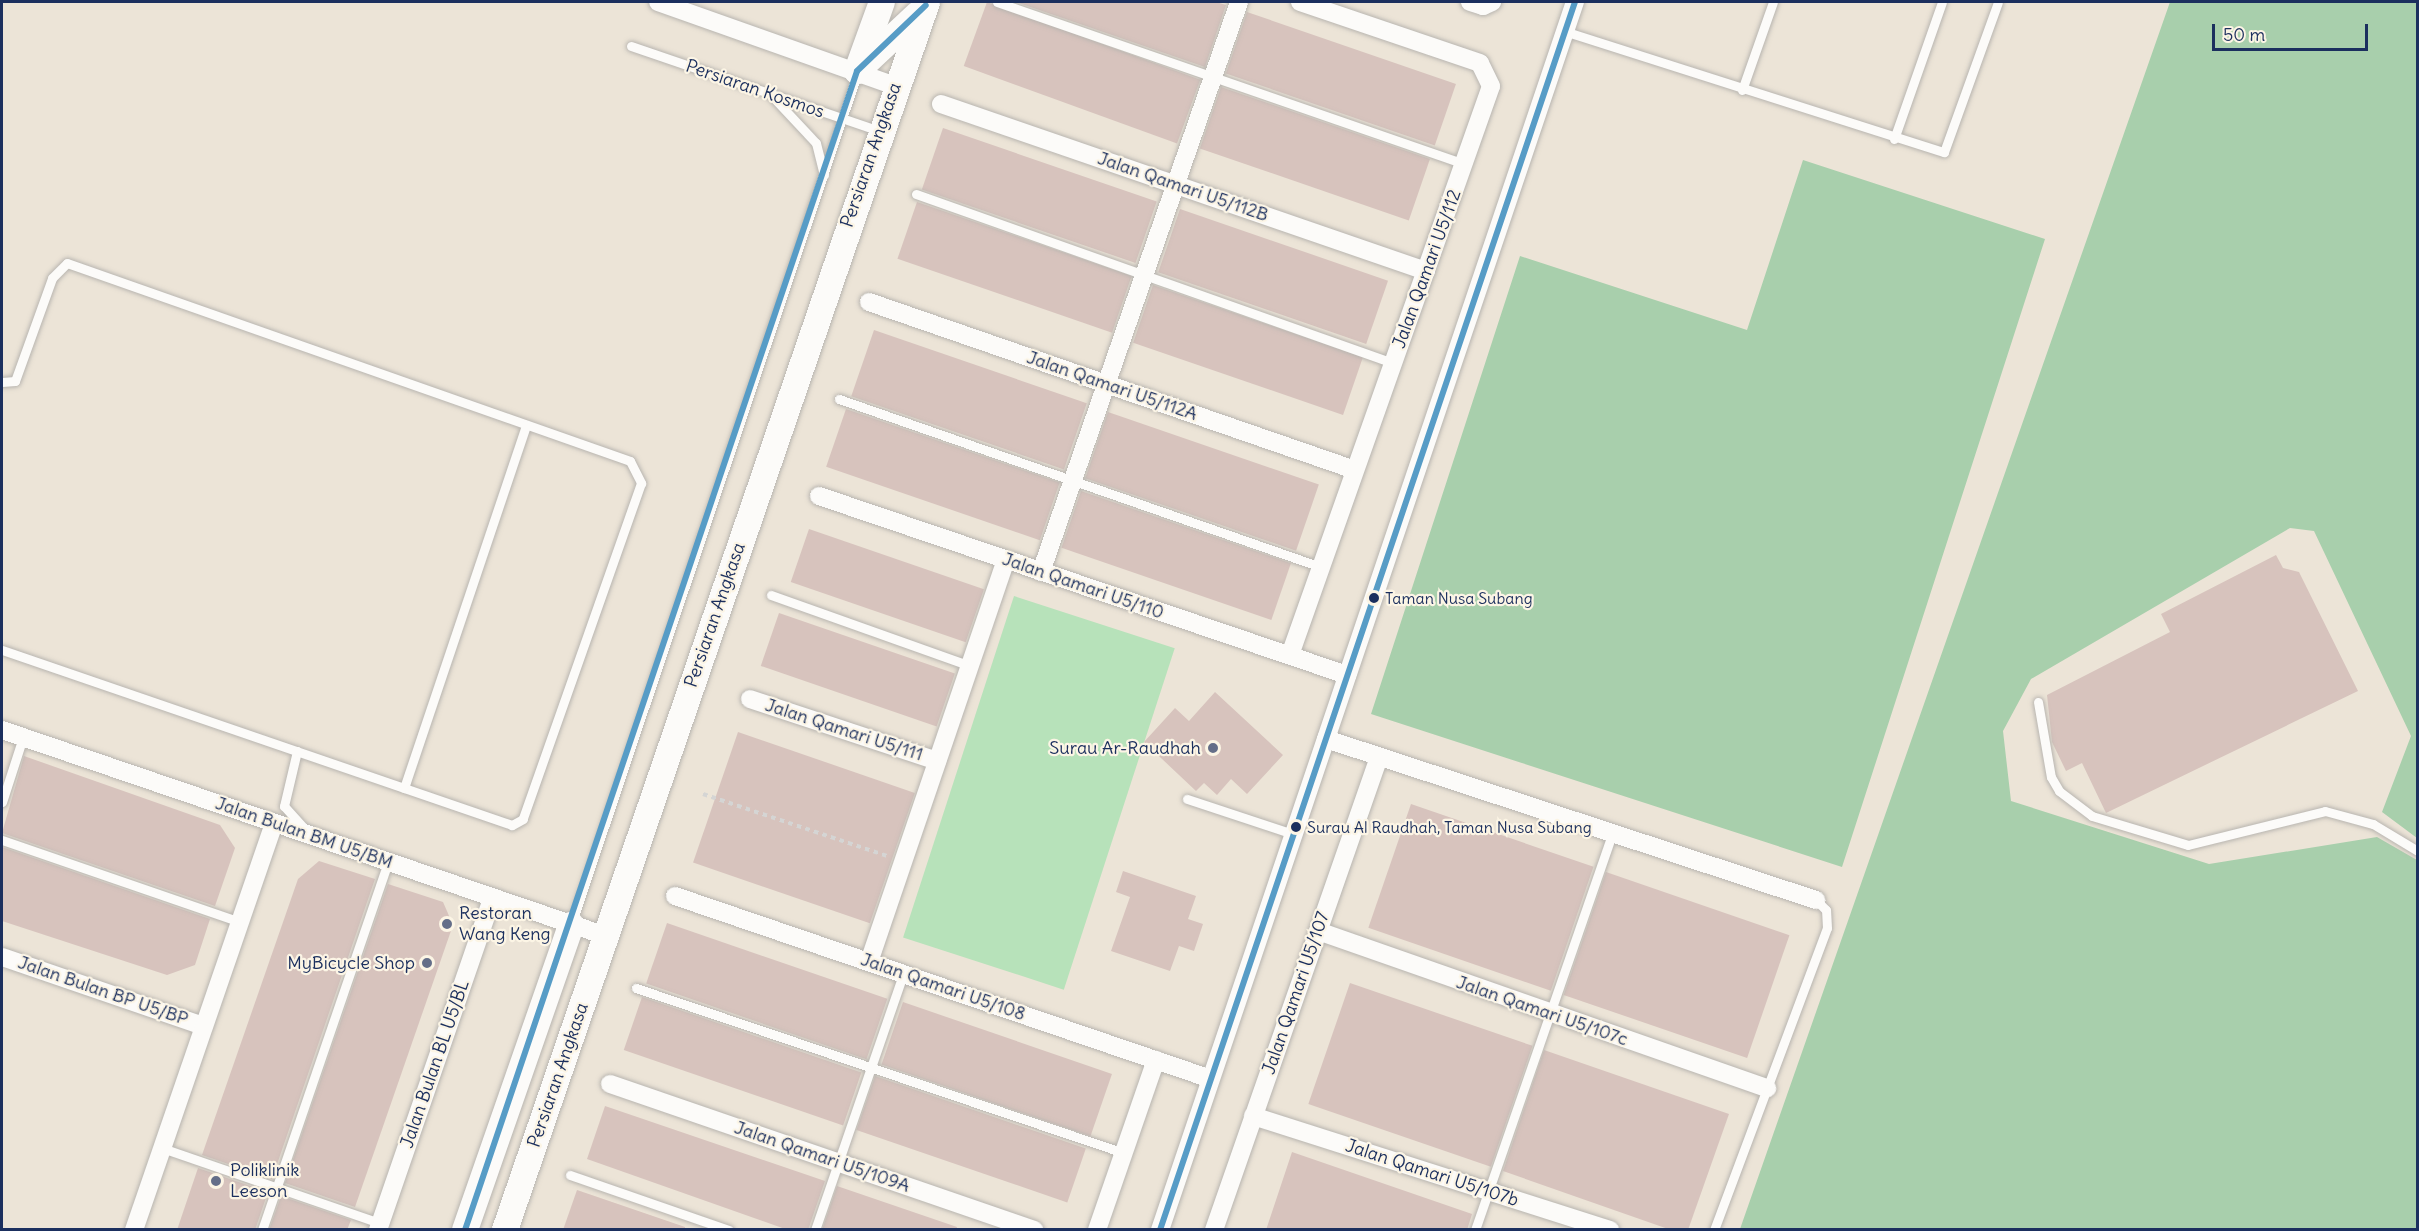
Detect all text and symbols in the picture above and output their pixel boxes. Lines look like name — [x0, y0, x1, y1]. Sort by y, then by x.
scale bar — [2215, 12, 2371, 50]
text: 50 m — [2223, 23, 2265, 46]
street label: Persiaran Kosmos — [683, 55, 827, 123]
street label: Persiaran Angkasa — [836, 80, 906, 230]
street label: Jalan Qamari U5/112B — [1095, 148, 1271, 226]
street label: Jalan Qamari U5/112 — [1388, 187, 1466, 351]
street label: Jalan Qamari U5/112A — [1024, 347, 1200, 425]
street label: Persiaran Angkasa — [680, 540, 750, 690]
street label: Jalan Qamari U5/110 — [999, 548, 1167, 624]
place label: Taman Nusa Subang — [1385, 588, 1533, 608]
marker: Taman Nusa Subang — [1368, 592, 1380, 604]
street label: Jalan Qamari U5/111 — [762, 694, 926, 766]
place label: Surau Ar-Raudhah — [1049, 737, 1201, 759]
marker: Surau Ar-Raudhah — [1206, 741, 1220, 755]
street label: Jalan Bulan BM U5/BM — [213, 793, 395, 873]
place label: Surau Al Raudhah, Taman Nusa Subang — [1307, 817, 1592, 837]
marker: Surau Al Raudhah, Taman Nusa Subang — [1290, 821, 1302, 833]
place label: Restoran Wang Keng — [459, 903, 551, 946]
street label: Jalan Qamari U5/107 — [1258, 909, 1334, 1077]
marker: Restoran Wang Keng — [440, 917, 454, 931]
street label: Jalan Qamari U5/108 — [858, 949, 1028, 1025]
street label: Jalan Bulan BP U5/BP — [15, 952, 191, 1030]
place label: MyBicycle Shop — [287, 952, 415, 974]
marker: MyBicycle Shop — [420, 956, 434, 970]
street label: Jalan Qamari U5/107c — [1453, 972, 1631, 1050]
street label: Jalan Bulan BL U5/BL — [396, 977, 474, 1151]
street label: Persiaran Angkasa — [523, 1000, 593, 1150]
street label: Jalan Qamari U5/109A — [731, 1117, 913, 1197]
street label: Jalan Qamari U5/107b — [1343, 1135, 1521, 1211]
place label: Poliklinik Leeson — [230, 1160, 299, 1202]
marker: Poliklinik Leeson — [207, 1172, 225, 1190]

